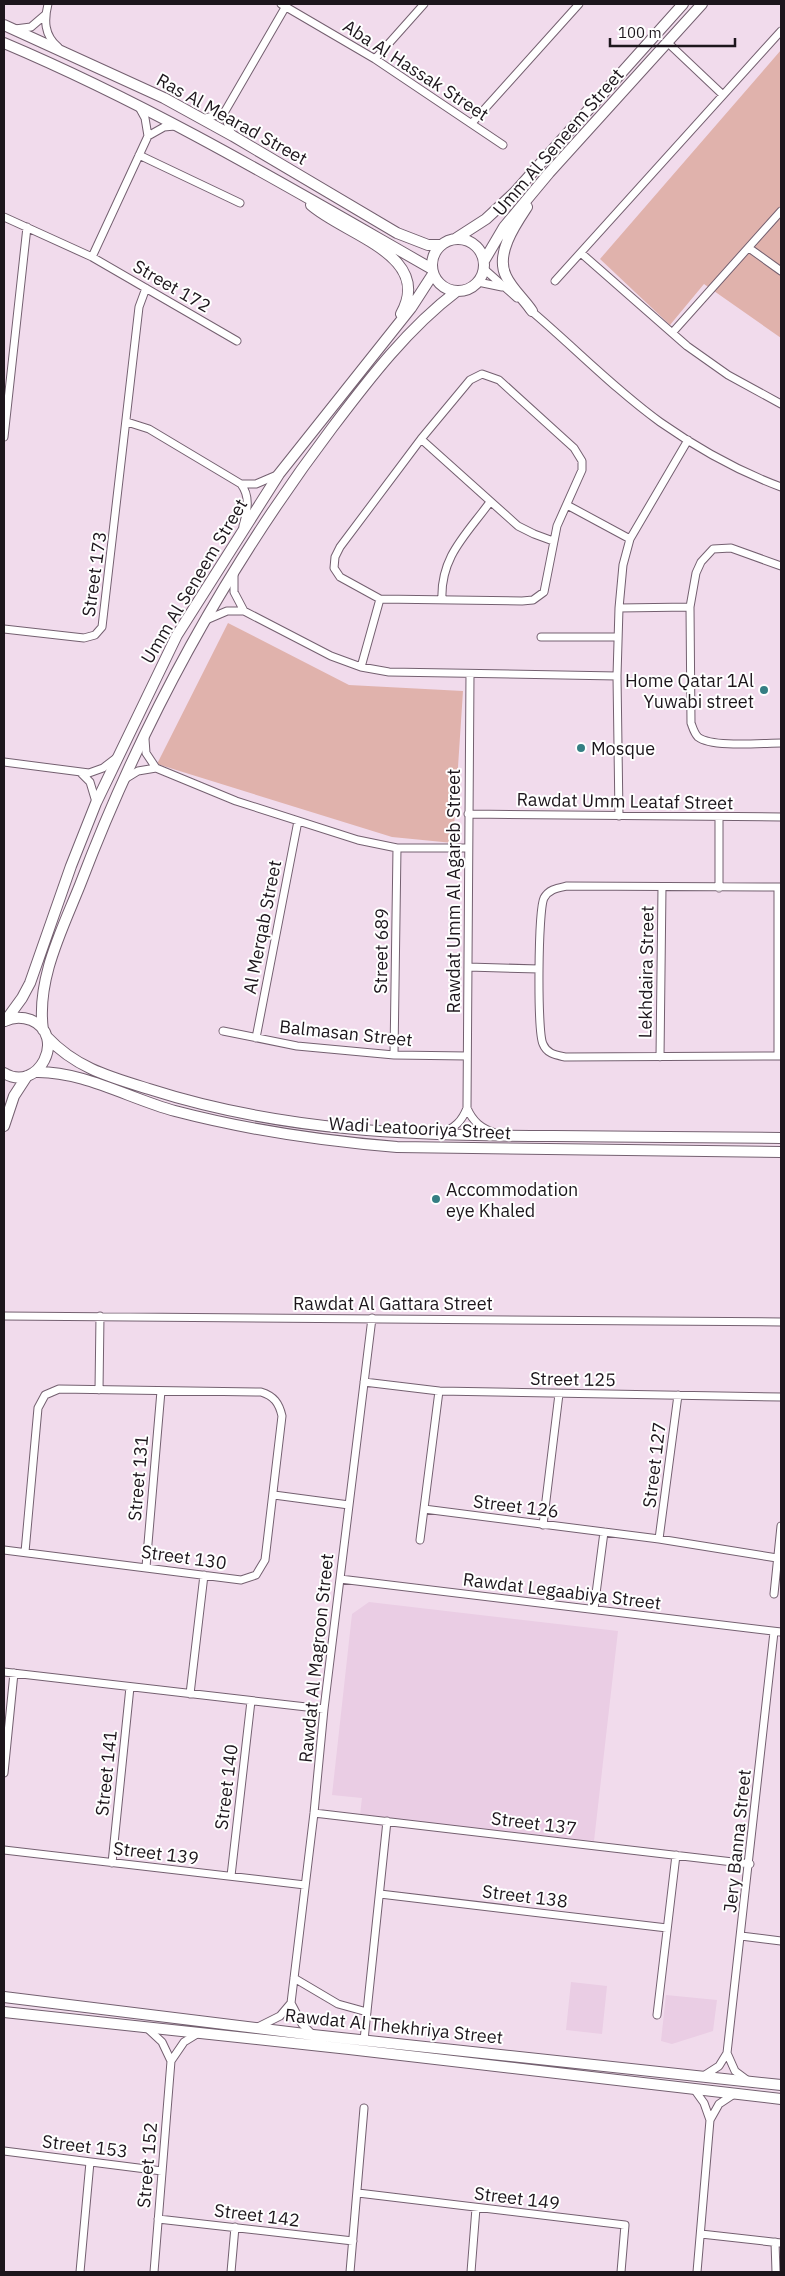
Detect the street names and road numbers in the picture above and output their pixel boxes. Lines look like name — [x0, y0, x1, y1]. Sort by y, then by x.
street label: Aba Al Hassak Street — [339, 14, 493, 126]
street label: Umm Al Seneem Street — [488, 63, 628, 221]
street label: Ras Al Mearad Street — [153, 68, 311, 170]
street label: Street 172 — [129, 255, 215, 317]
street label: Umm Al Seneem Street — [136, 494, 252, 668]
street label: Street 173 — [77, 530, 111, 618]
street label: Rawdat Umm Al Agareb Street — [442, 769, 465, 1013]
street label: Rawdat Umm Leataf Street — [516, 788, 734, 814]
street label: Al Merqab Street — [238, 858, 286, 996]
street label: Lekhdaira Street — [633, 905, 659, 1039]
street label: Street 689 — [369, 908, 393, 994]
street label: Balmasan Street — [278, 1015, 414, 1051]
street label: Wadi Leatooriya Street — [328, 1112, 512, 1144]
street label: Rawdat Al Gattara Street — [293, 1292, 493, 1315]
street label: Street 125 — [530, 1367, 616, 1391]
street label: Street 127 — [637, 1421, 671, 1509]
street label: Street 131 — [123, 1434, 153, 1522]
street label: Street 126 — [472, 1489, 560, 1523]
street label: Street 130 — [140, 1540, 228, 1574]
street label: Rawdat Al Magroon Street — [294, 1552, 338, 1764]
street label: Rawdat Legaabiya Street — [462, 1567, 662, 1615]
street label: Street 141 — [90, 1729, 122, 1817]
street label: Street 140 — [209, 1743, 243, 1831]
street label: Jery Banna Street — [718, 1768, 756, 1914]
street label: Street 137 — [490, 1806, 578, 1840]
street label: Street 139 — [112, 1836, 200, 1870]
street label: Street 138 — [481, 1879, 569, 1913]
street label: Rawdat Al Thekhriya Street — [284, 2003, 504, 2049]
street label: Street 152 — [132, 2121, 162, 2209]
street label: Street 153 — [41, 2129, 129, 2163]
street label: Street 149 — [473, 2181, 561, 2215]
street label: Street 142 — [213, 2198, 301, 2232]

